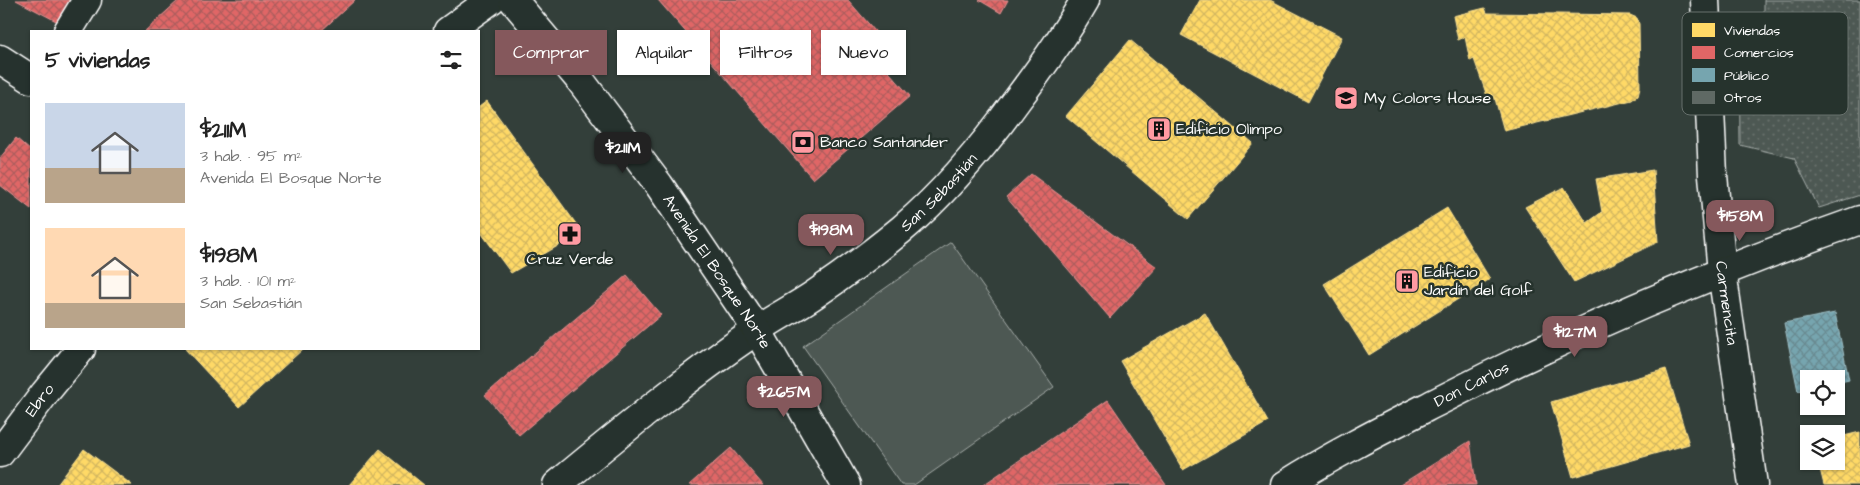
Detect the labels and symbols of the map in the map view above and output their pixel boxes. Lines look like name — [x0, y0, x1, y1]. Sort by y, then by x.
legend — [1682, 12, 1848, 115]
text: Viviendas — [1724, 21, 1780, 41]
text: Comercios — [1724, 43, 1794, 63]
text: Público — [1724, 66, 1769, 86]
school or university icon: My Colors House — [1333, 85, 1359, 111]
place label: My Colors House — [1364, 87, 1491, 110]
text: Otros — [1724, 88, 1762, 108]
building icon: Edificio Olimpo — [1146, 116, 1172, 142]
place label: Edificio Olimpo — [1176, 118, 1282, 140]
bank icon: Banco Santander — [790, 129, 816, 155]
place label: Banco Santander — [820, 131, 948, 153]
pin: $211M — [588, 132, 658, 174]
street label: San Sebastián — [896, 149, 982, 237]
street label: Avenida El Bosque Norte — [657, 190, 777, 353]
pin: $158M — [1705, 200, 1775, 242]
pin: $198M — [796, 214, 866, 256]
pharmacy icon: Cruz Verde — [557, 221, 583, 247]
place label: Cruz Verde — [527, 248, 614, 270]
street label: Carmencita — [1710, 260, 1743, 346]
place label: Edificio Jardín del Golf — [1424, 261, 1533, 301]
building icon: Edificio Jardín del Golf — [1394, 268, 1420, 294]
pin: $127M — [1540, 316, 1610, 358]
street label: Don Carlos — [1430, 356, 1513, 413]
pin: $265M — [749, 376, 819, 418]
street label: Ebro — [20, 379, 59, 421]

